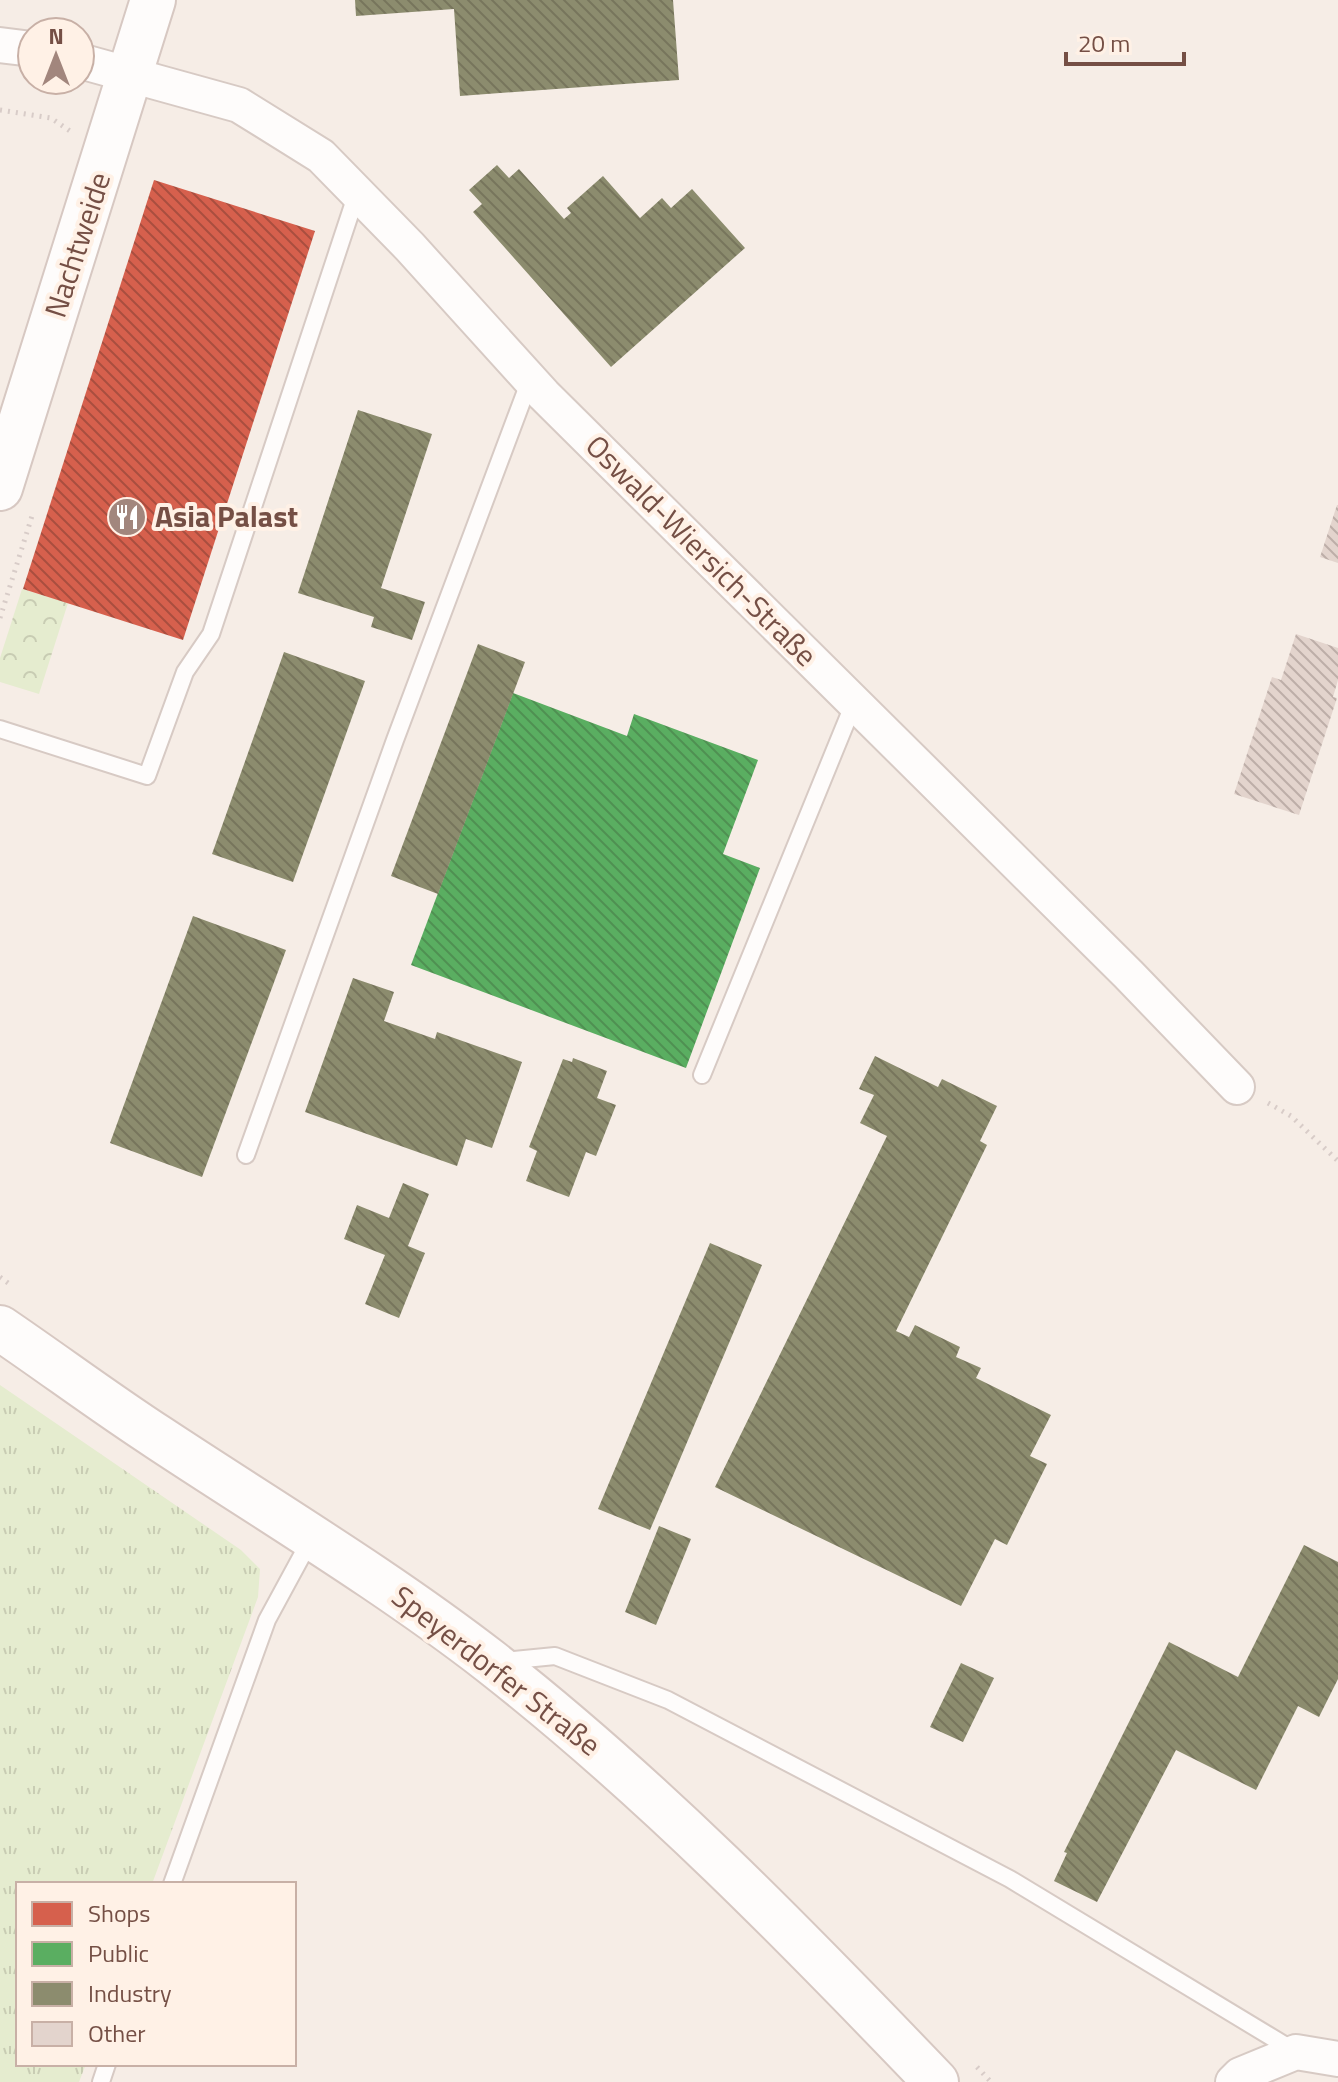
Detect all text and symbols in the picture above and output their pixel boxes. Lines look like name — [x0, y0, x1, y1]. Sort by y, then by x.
north arrow — [16, 16, 96, 96]
scale bar — [1066, 16, 1184, 66]
text: N — [48, 19, 64, 53]
text: 20 m — [1078, 25, 1130, 61]
street label: Nachtweide — [32, 166, 122, 323]
street label: Oswald-Wiersich-Straße — [575, 424, 828, 677]
place label: Asia Palast — [155, 493, 298, 539]
restaurant icon: Asia Palast — [106, 496, 148, 538]
street label: Speyerdorfer Straße — [382, 1574, 611, 1767]
legend — [16, 1882, 296, 2066]
text: Shops — [88, 1895, 150, 1931]
text: Public — [88, 1935, 149, 1971]
text: Industry — [88, 1975, 172, 2011]
text: Other — [88, 2015, 146, 2051]

